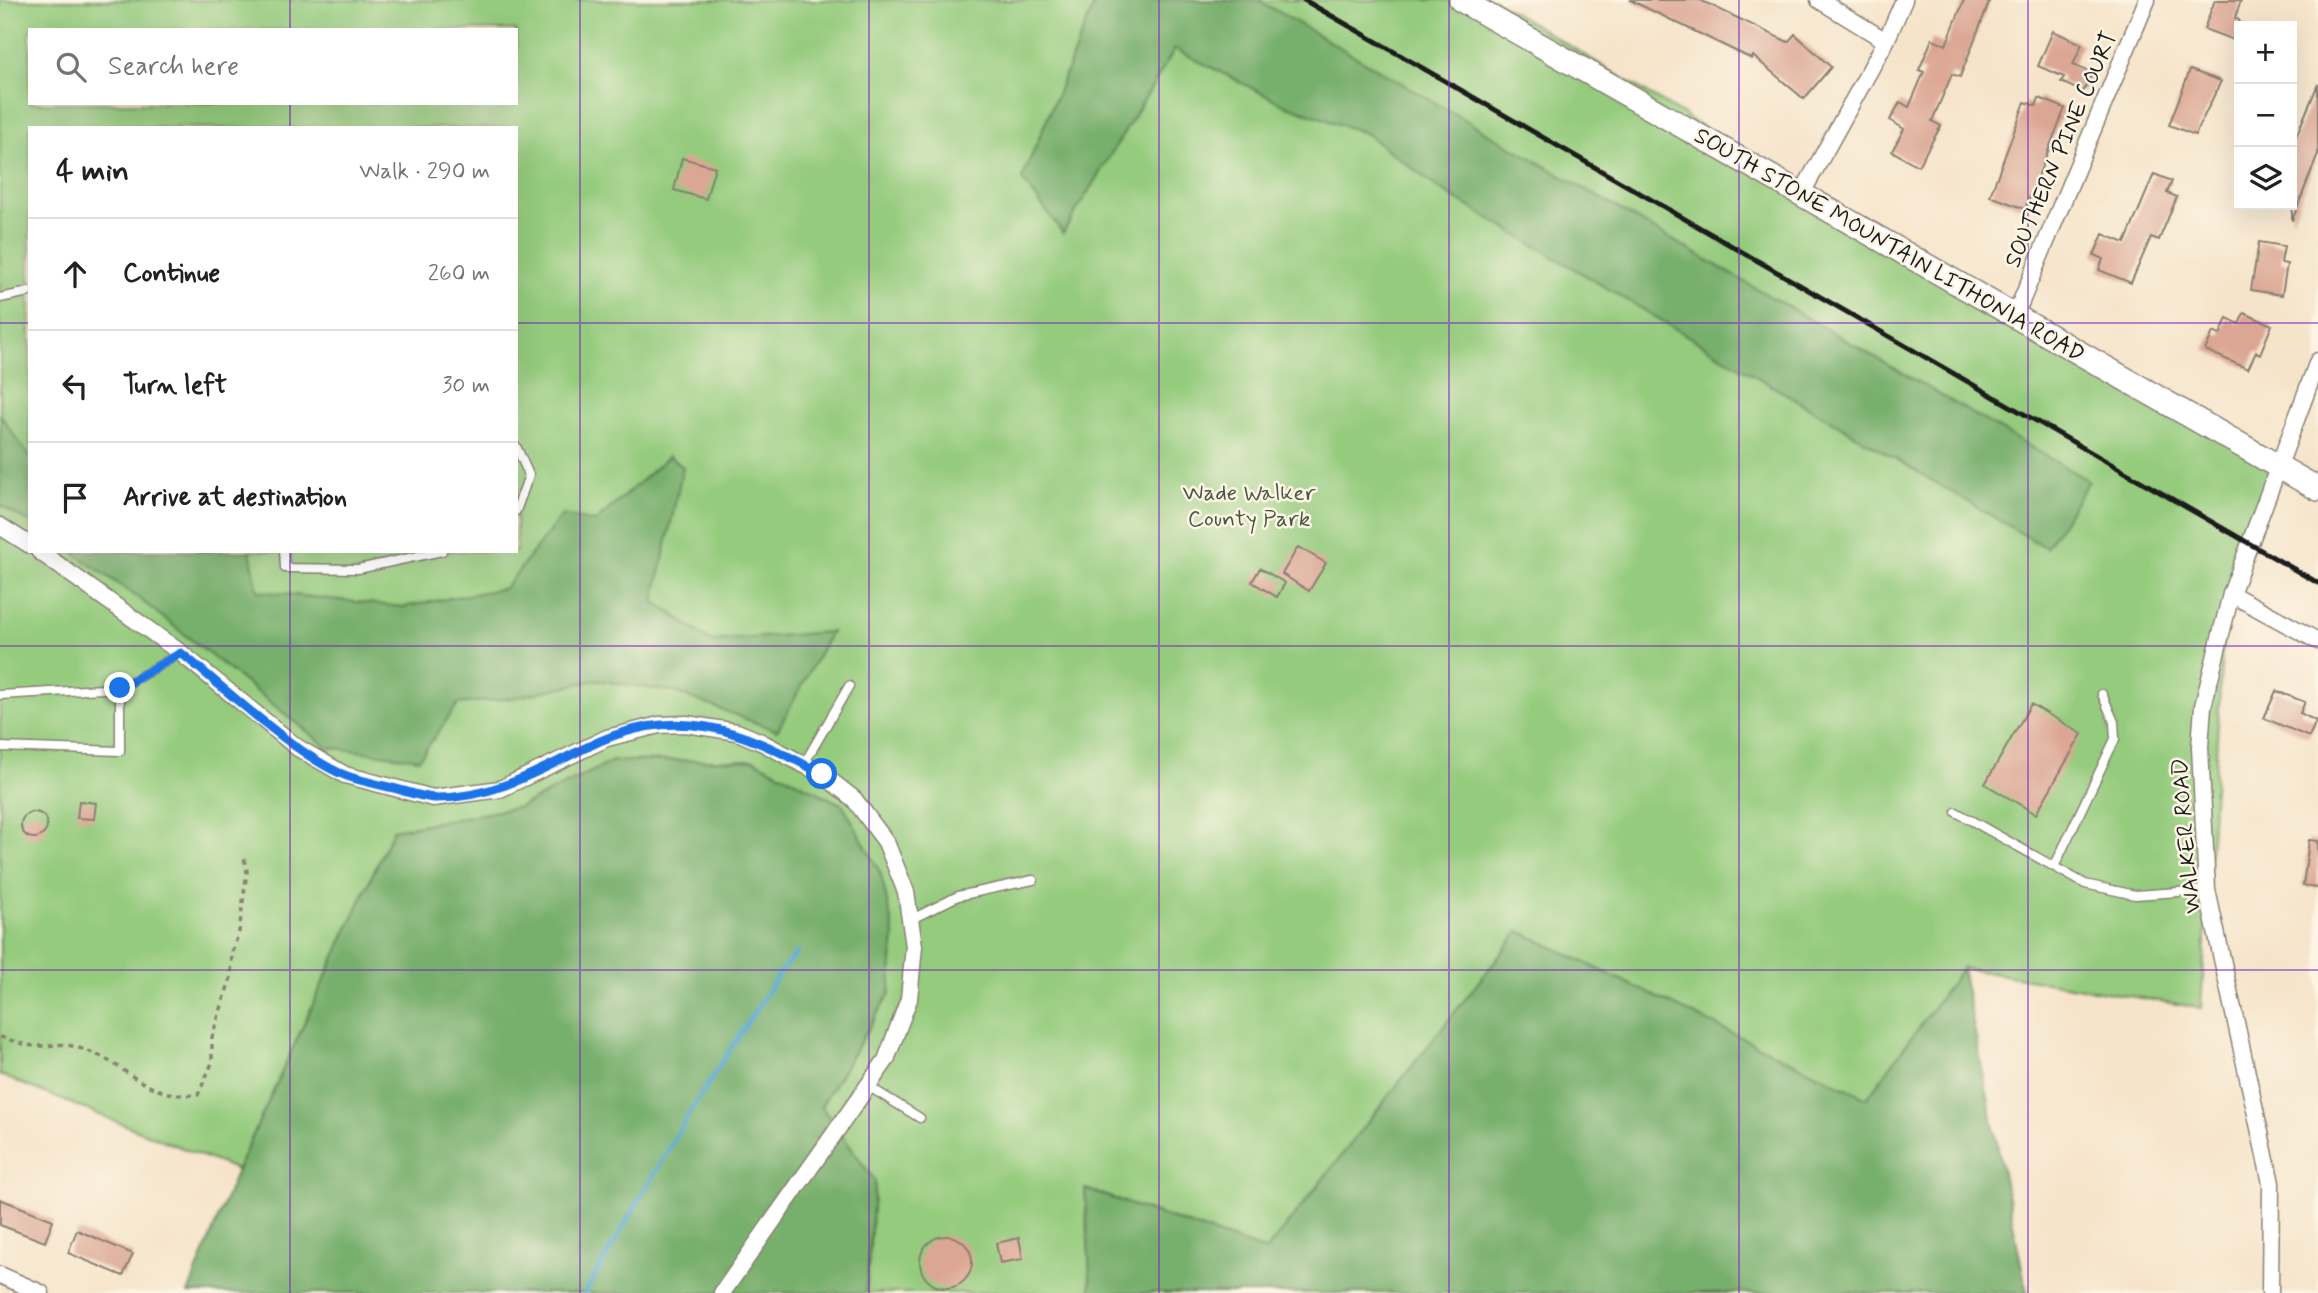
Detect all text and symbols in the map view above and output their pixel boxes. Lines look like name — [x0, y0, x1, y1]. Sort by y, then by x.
map controls — [2234, 21, 2297, 210]
button: + — [2234, 21, 2297, 84]
street label: SOUTHERN PINE COURT — [1998, 27, 2125, 273]
search box — [28, 28, 518, 105]
icon: search — [52, 48, 90, 86]
text: Search here — [108, 50, 239, 84]
button: − — [2234, 84, 2297, 147]
street label: SOUTH STONE MOUNTAIN LITHONIA ROAD — [1688, 121, 2090, 370]
button: layers — [2234, 147, 2297, 210]
text: 4 min — [56, 152, 129, 191]
text: Walk · 290 m — [359, 157, 490, 187]
icon: ahead — [56, 255, 94, 293]
text: Continue — [123, 257, 220, 291]
text: 260 m — [428, 259, 490, 289]
icon: left — [56, 367, 94, 405]
text: Turn left — [123, 369, 227, 403]
text: 30 m — [442, 371, 490, 401]
icon: arrive — [56, 479, 94, 517]
park label: Wade Walker County Park — [1183, 479, 1316, 535]
text: Arrive at destination — [123, 481, 347, 515]
route end — [104, 672, 135, 703]
street label: WALKER ROAD — [2165, 757, 2209, 915]
route start — [806, 758, 837, 789]

